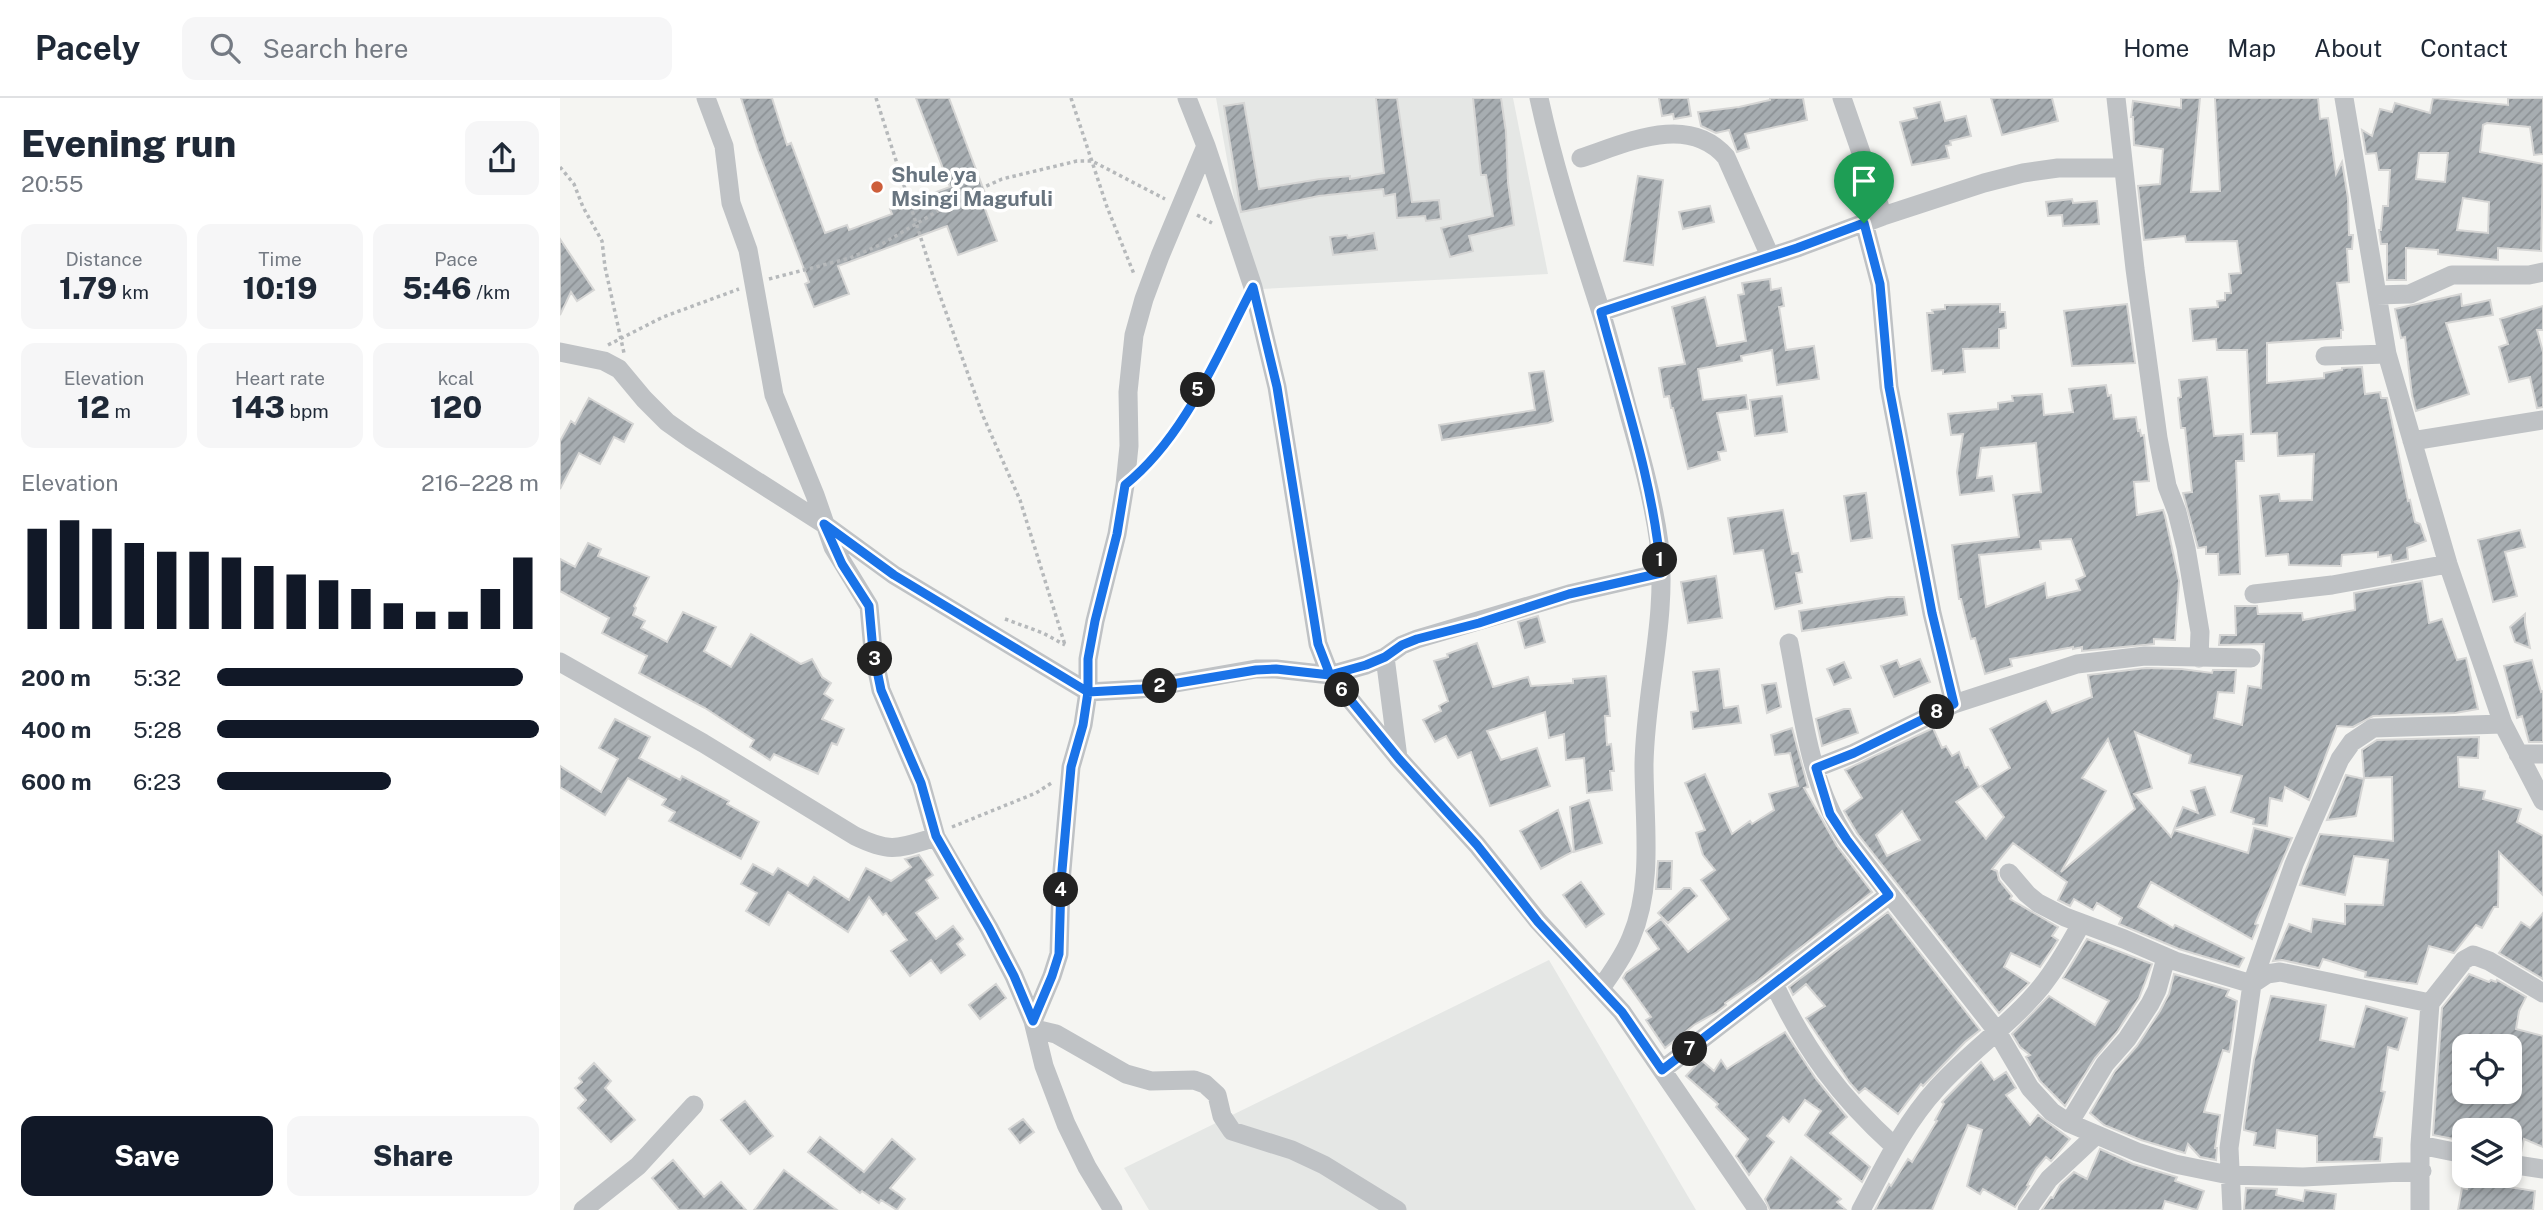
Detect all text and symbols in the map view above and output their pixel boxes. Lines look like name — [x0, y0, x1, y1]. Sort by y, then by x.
search box — [182, 17, 672, 80]
text: Pacely — [35, 29, 140, 67]
icon: search — [206, 29, 244, 67]
text: Search here — [262, 33, 408, 64]
text: Home — [2123, 34, 2189, 62]
text: Map — [2227, 34, 2276, 62]
text: About — [2314, 34, 2382, 62]
text: Contact — [2420, 34, 2508, 62]
text: Evening run — [21, 121, 236, 166]
button: share — [465, 121, 539, 195]
pin — [1834, 151, 1894, 223]
place label: Shule ya Msingi Magufuli — [891, 162, 1053, 211]
icon: arrive — [1845, 162, 1883, 200]
text: 20:55 — [21, 170, 83, 197]
marker: Shule ya Msingi Magufuli — [869, 179, 885, 195]
text: Distance — [65, 248, 143, 270]
text: Time — [258, 248, 302, 270]
text: Pace — [434, 248, 478, 270]
text: 1.79 — [59, 270, 117, 306]
text: 10:19 — [242, 270, 318, 306]
text: 5:46 — [402, 270, 472, 306]
text: km — [117, 281, 149, 303]
text: /km — [472, 281, 510, 303]
text: Elevation — [64, 367, 144, 389]
text: Heart rate — [235, 367, 325, 389]
text: kcal — [438, 367, 474, 389]
pin: 5 — [1180, 372, 1216, 408]
text: 5 — [1191, 378, 1204, 400]
text: 12 — [77, 389, 110, 425]
text: 143 — [231, 389, 285, 425]
text: 120 — [430, 389, 482, 425]
text: m — [110, 400, 131, 422]
text: bpm — [285, 400, 329, 422]
text: Elevation — [21, 469, 119, 496]
text: 216–228 m — [421, 469, 539, 496]
pin: 1 — [1642, 542, 1678, 578]
text: 1 — [1655, 548, 1664, 570]
pin: 3 — [858, 642, 892, 676]
text: 3 — [868, 647, 881, 669]
text: 200 m — [21, 664, 91, 691]
text: 5:32 — [133, 664, 181, 691]
pin: 2 — [1142, 668, 1178, 704]
pin: 6 — [1324, 672, 1360, 708]
text: 2 — [1153, 674, 1166, 696]
text: 6 — [1335, 678, 1348, 700]
pin: 8 — [1920, 694, 1954, 730]
text: 8 — [1930, 700, 1943, 722]
text: 400 m — [21, 716, 91, 743]
text: 5:28 — [133, 716, 182, 743]
text: 600 m — [21, 768, 91, 795]
text: 6:23 — [133, 768, 181, 795]
pin: 4 — [1044, 872, 1078, 908]
text: 4 — [1054, 878, 1067, 900]
pin: 7 — [1672, 1032, 1708, 1066]
map controls — [2452, 1034, 2522, 1188]
button: locate — [2452, 1034, 2522, 1104]
text: 7 — [1684, 1037, 1695, 1059]
button: Save — [21, 1116, 273, 1196]
button: Share — [287, 1116, 539, 1196]
button: layers — [2452, 1118, 2522, 1188]

